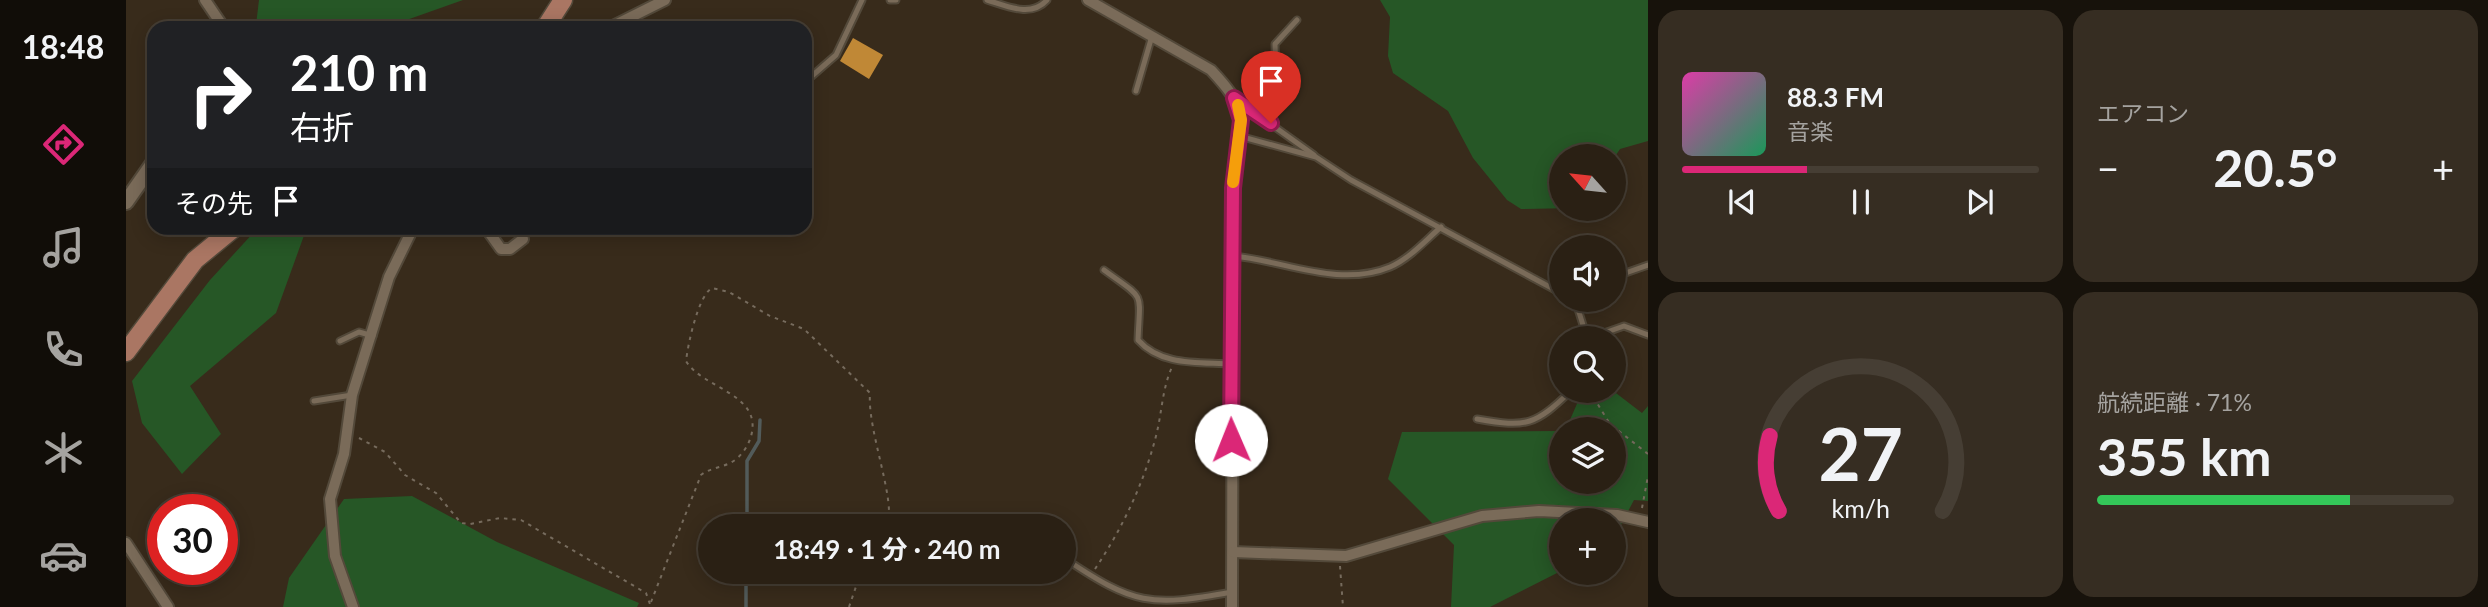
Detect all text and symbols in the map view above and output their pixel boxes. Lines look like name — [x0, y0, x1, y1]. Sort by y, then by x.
text: 18:48 — [22, 27, 104, 66]
text: 210 m — [290, 43, 428, 101]
icon: right — [175, 49, 266, 140]
pin — [1241, 51, 1301, 123]
icon: arrive — [1252, 62, 1290, 100]
text: 88.3 FM — [1787, 81, 1884, 113]
text: エアコン — [2097, 99, 2189, 127]
text: 右折 — [290, 107, 354, 146]
text: 音楽 — [1787, 117, 1833, 145]
icon: directions — [39, 120, 88, 169]
text: 20.5° — [2213, 136, 2338, 198]
north arrow — [1549, 144, 1626, 220]
map controls — [1549, 144, 1626, 585]
text: − — [2097, 145, 2119, 191]
text: + — [2432, 145, 2454, 191]
icon: arrive — [267, 182, 305, 220]
icon: previous — [1723, 183, 1761, 221]
icon: pause — [1842, 183, 1880, 221]
icon: next — [1961, 183, 1999, 221]
text: その先 — [175, 187, 253, 219]
icon: music — [39, 223, 88, 272]
button: sound — [1549, 235, 1626, 312]
icon: phone — [39, 325, 88, 374]
button: search — [1549, 326, 1626, 403]
text: 航続距離 · 71% — [2097, 388, 2252, 416]
position arrow — [1194, 403, 1268, 477]
text: 27 — [1818, 409, 1903, 497]
button: layers — [1549, 417, 1626, 494]
text: 355 km — [2097, 425, 2271, 487]
icon: climate — [39, 428, 88, 477]
text: km/h — [1831, 492, 1890, 522]
speed limit sign: 30 — [147, 494, 238, 585]
button: + — [1549, 508, 1626, 585]
icon: car — [39, 531, 88, 580]
text: 18:49 · 1 分 · 240 m — [773, 533, 1001, 565]

